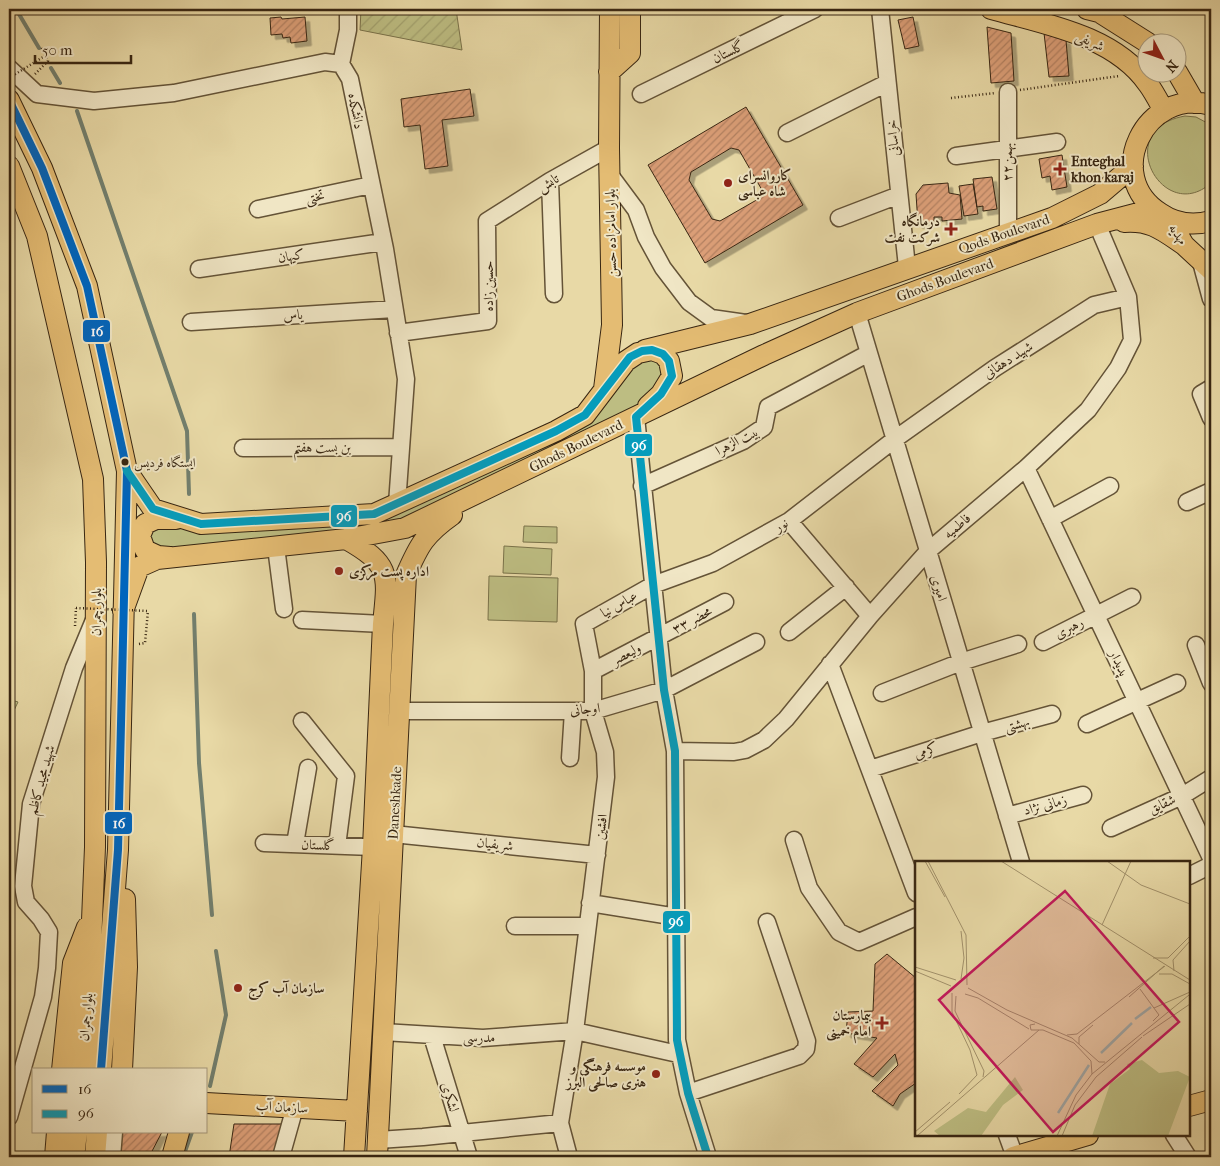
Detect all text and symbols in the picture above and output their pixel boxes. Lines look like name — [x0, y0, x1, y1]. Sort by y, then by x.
street label: شریفی — [1072, 27, 1107, 57]
scale bar — [35, 32, 131, 64]
north arrow — [1138, 32, 1188, 82]
street label: گلستان — [709, 37, 747, 67]
text: 50 m — [42, 41, 73, 59]
text: N — [1161, 57, 1181, 76]
street label: دانشکده — [344, 92, 368, 130]
street label: خراسانی — [883, 119, 903, 157]
street label: ۲۲بهمن — [999, 143, 1017, 181]
place label: Enteghal khon karaj — [1070, 153, 1134, 186]
marker: Enteghal khon karaj — [1053, 162, 1067, 176]
place label: کاروانسرای شاه عباسی — [738, 167, 792, 201]
street label: تابش — [534, 170, 563, 197]
marker: کاروانسرای شاه عباسی — [722, 177, 734, 189]
street label: تختی — [304, 187, 326, 208]
street label: بلوار امامزاده حسن — [602, 188, 621, 277]
street label: Qods Boulevard — [956, 210, 1052, 258]
place label: درمانگاه شرکت نفت — [885, 212, 940, 247]
street label: مهدیه — [1164, 220, 1191, 248]
marker: درمانگاه شرکت نفت — [944, 222, 958, 236]
street label: کیهان — [276, 246, 306, 267]
street label: Ghods Boulevard — [894, 254, 996, 305]
street label: حسین زاده — [480, 261, 497, 311]
street label: یاس — [283, 306, 305, 324]
line badge: 16 — [82, 319, 111, 343]
text: 16 — [91, 323, 104, 340]
street label: شهید دهقانی — [980, 338, 1037, 383]
street label: Ghods Boulevard — [526, 416, 626, 476]
street label: بیت الزهرا — [712, 423, 762, 459]
line badge: 96 — [624, 433, 653, 457]
text: 96 — [631, 437, 647, 454]
street label: بن بست هفتم — [293, 439, 352, 461]
place label: ایستگاه فردیس — [134, 454, 196, 472]
marker: ایستگاه فردیس — [120, 457, 130, 467]
line badge: 96 — [330, 504, 358, 528]
text: 96 — [336, 508, 352, 525]
street label: فاطمیه — [940, 510, 974, 542]
street label: نور — [769, 514, 791, 537]
place label: اداره پست مرکزی — [349, 563, 429, 581]
marker: اداره پست مرکزی — [333, 565, 345, 577]
street label: امیری — [927, 573, 951, 603]
street label: بلوار چمران — [88, 587, 105, 636]
street label: عباس نیا — [598, 587, 640, 621]
street label: محضر ۳۳ — [669, 602, 716, 638]
street label: رهبری — [1052, 614, 1086, 642]
street label: ولیعصر — [606, 639, 644, 671]
street label: پدیدار — [1104, 645, 1132, 679]
street label: اوجانی — [569, 699, 601, 719]
street label: بهشتی — [1002, 712, 1032, 736]
street label: کرمی — [912, 739, 940, 763]
street label: شهید مجید کاظم — [23, 743, 63, 818]
street label: Daneshkade — [385, 766, 405, 840]
street label: زمانی نژاد — [1021, 791, 1069, 819]
street label: شقایق — [1146, 791, 1178, 817]
line badge: 16 — [104, 811, 133, 835]
street label: افشین — [591, 813, 611, 841]
text: 16 — [113, 815, 126, 832]
street label: شریفیان — [476, 834, 514, 855]
street label: گلستان — [301, 836, 335, 854]
inset map — [915, 861, 1190, 1136]
line badge: 96 — [662, 910, 691, 934]
text: 96 — [668, 913, 684, 930]
place label: سازمان آب کرج — [248, 980, 325, 1001]
marker: سازمان آب کرج — [232, 982, 244, 994]
street label: بلوار چمران — [75, 992, 97, 1042]
place label: بیمارستان امام خمینی — [826, 1007, 872, 1044]
marker: بیمارستان امام خمینی — [875, 1016, 889, 1030]
street label: مدرسی — [463, 1029, 495, 1047]
place label: موسسه فرهنگی و هنری صالحی البرز — [565, 1058, 646, 1092]
legend — [32, 1068, 208, 1134]
marker: موسسه فرهنگی و هنری صالحی البرز — [650, 1068, 662, 1080]
text: 16 — [78, 1080, 92, 1098]
street label: لشکری — [436, 1080, 463, 1114]
street label: سازمان آب — [255, 1097, 309, 1117]
text: 96 — [78, 1104, 95, 1122]

